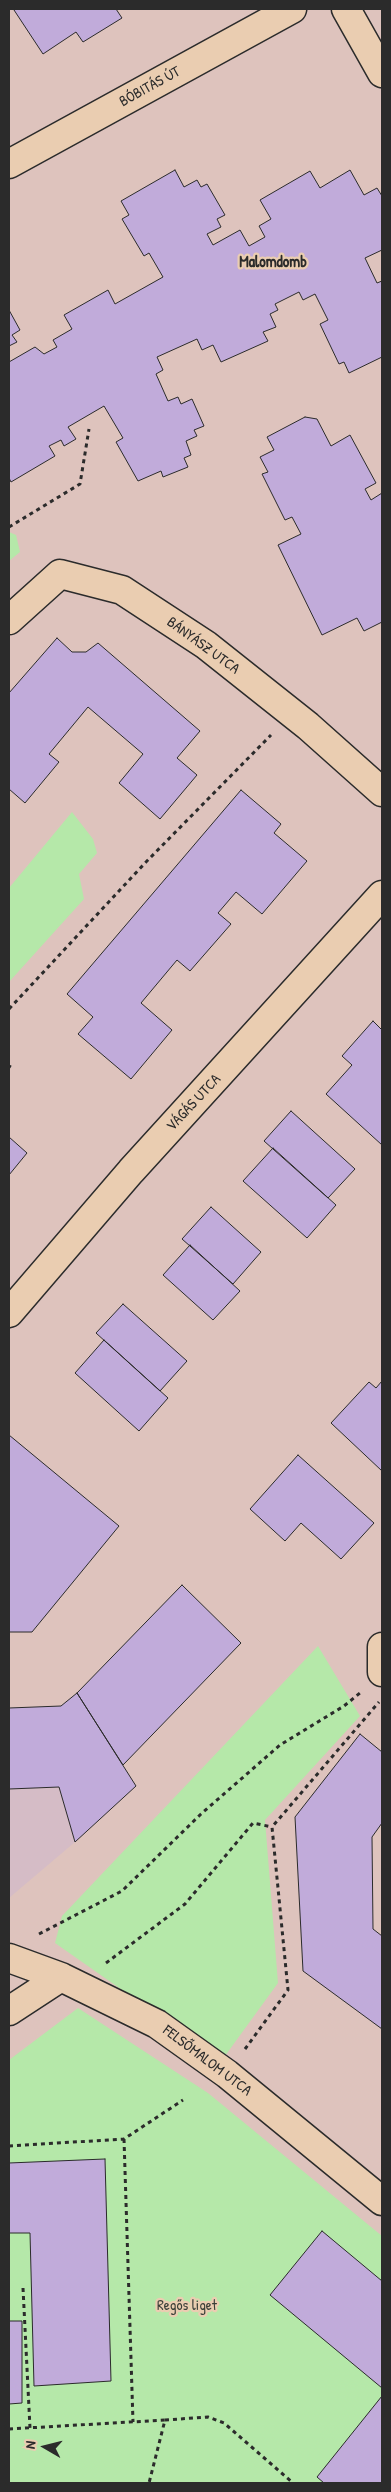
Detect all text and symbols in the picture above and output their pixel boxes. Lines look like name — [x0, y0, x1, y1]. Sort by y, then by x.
street label: BÓBITÁS ÚT — [116, 63, 184, 111]
district label: Malomdomb — [239, 253, 307, 273]
street label: BÁNYÁSZ UTCA — [163, 614, 243, 678]
street label: VÁGÁS UTCA — [163, 1071, 225, 1135]
street label: FELSŐMALOM UTCA — [159, 2022, 255, 2100]
park label: Regős liget — [157, 2297, 217, 2315]
north arrow — [20, 2422, 70, 2472]
text: N — [20, 2440, 40, 2450]

